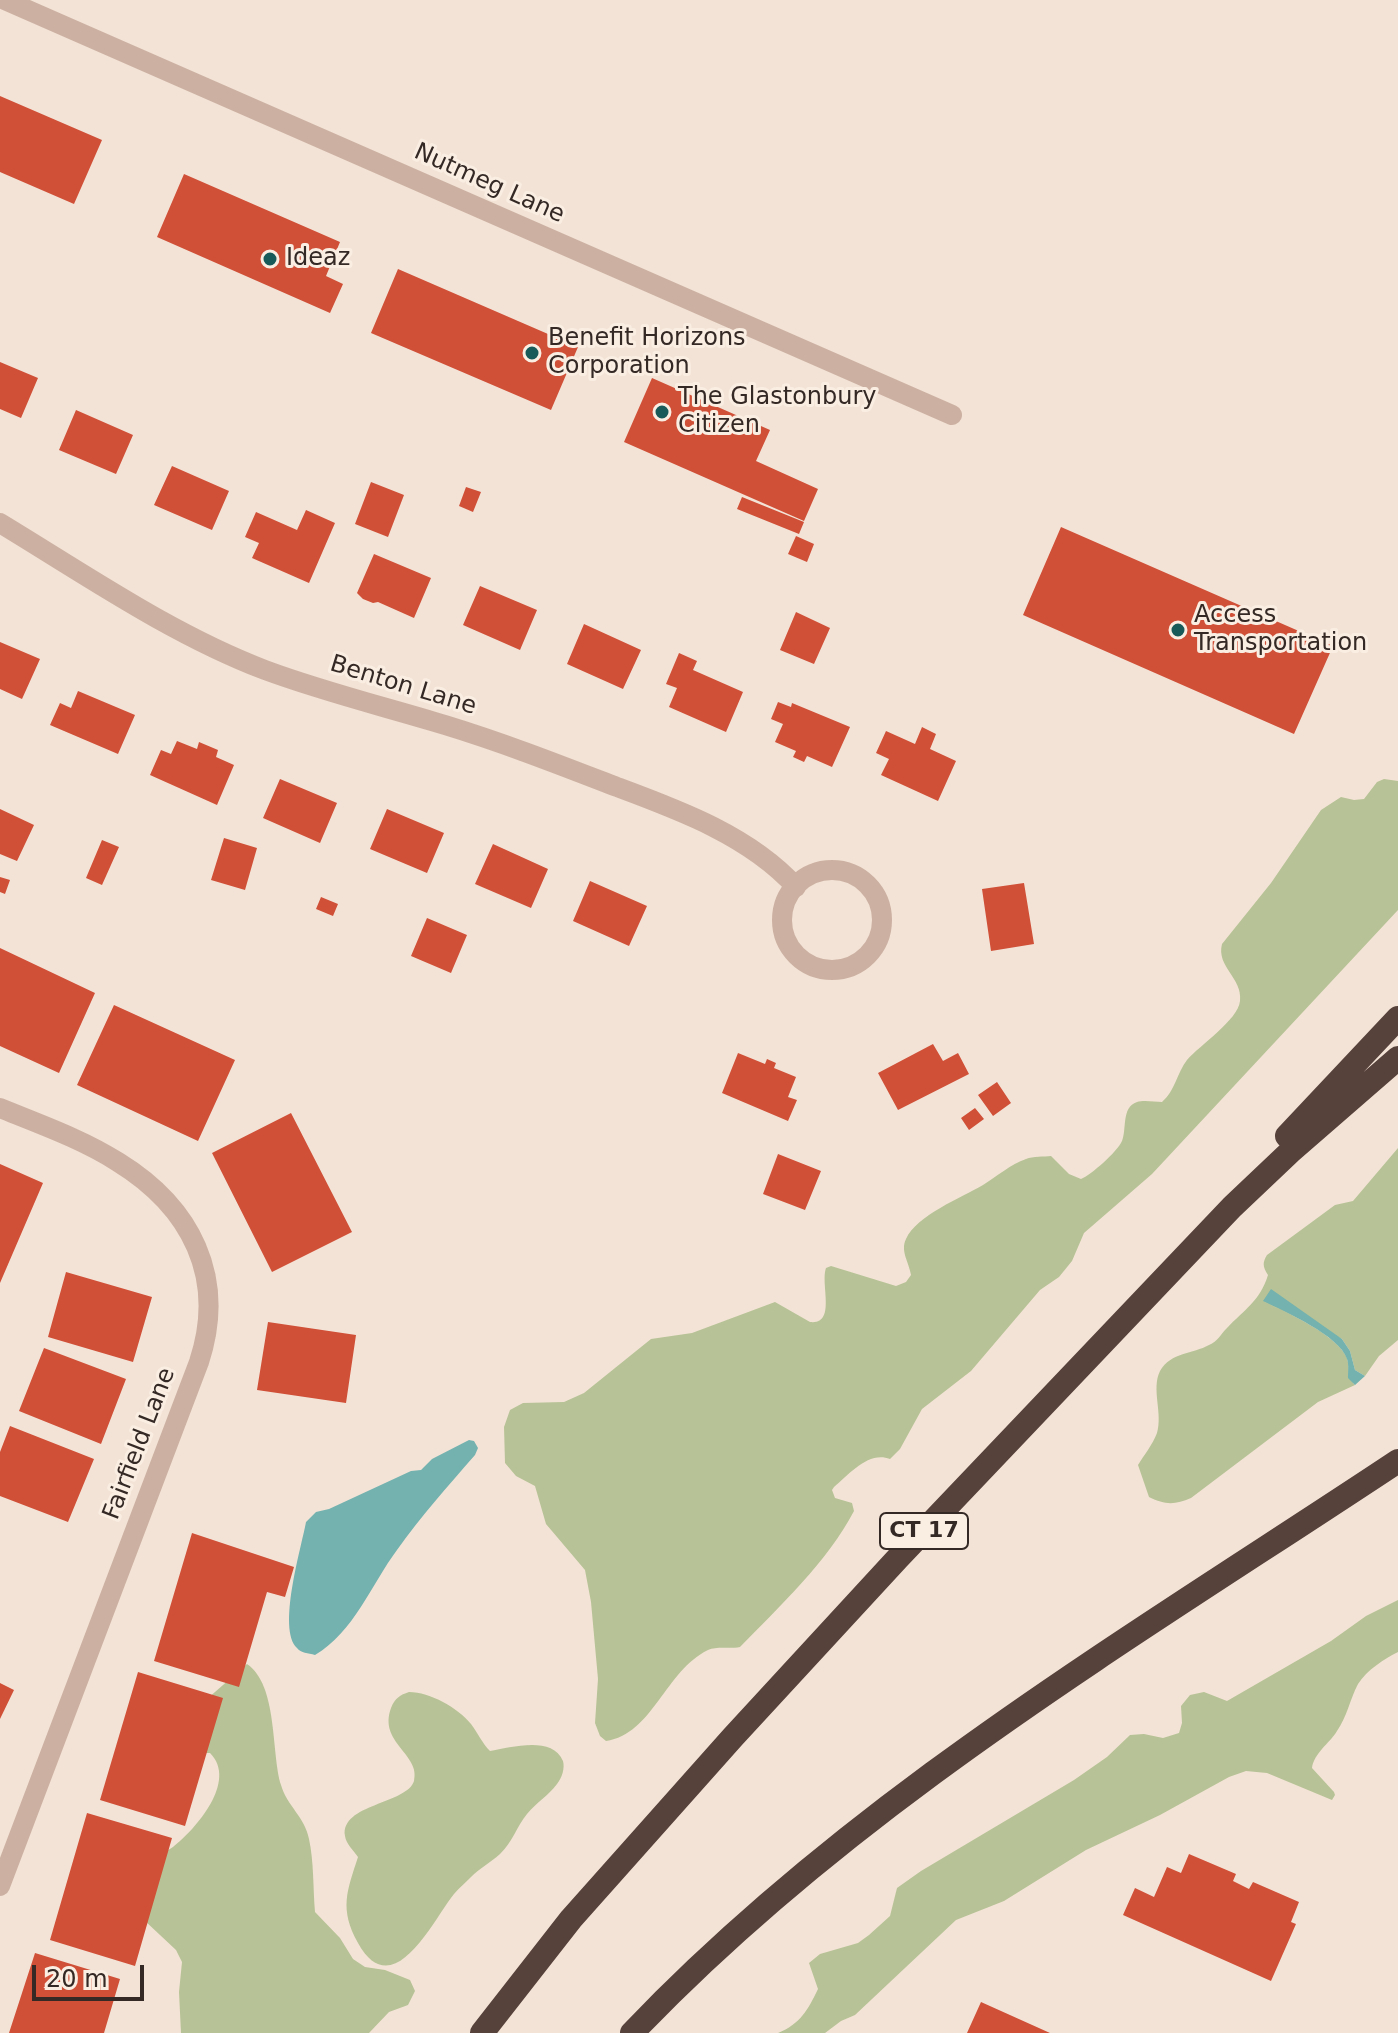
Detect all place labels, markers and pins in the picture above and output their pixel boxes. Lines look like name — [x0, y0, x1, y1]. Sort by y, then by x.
place label: Ideaz — [286, 245, 350, 273]
marker: Ideaz — [261, 250, 279, 268]
place label: Benefit Horizons Corporation — [548, 325, 746, 381]
marker: Benefit Horizons Corporation — [523, 344, 541, 362]
place label: The Glastonbury Citizen — [678, 384, 877, 440]
marker: The Glastonbury Citizen — [653, 403, 671, 421]
place label: Access Transportation — [1194, 602, 1367, 658]
marker: Access Transportation — [1169, 621, 1187, 639]

